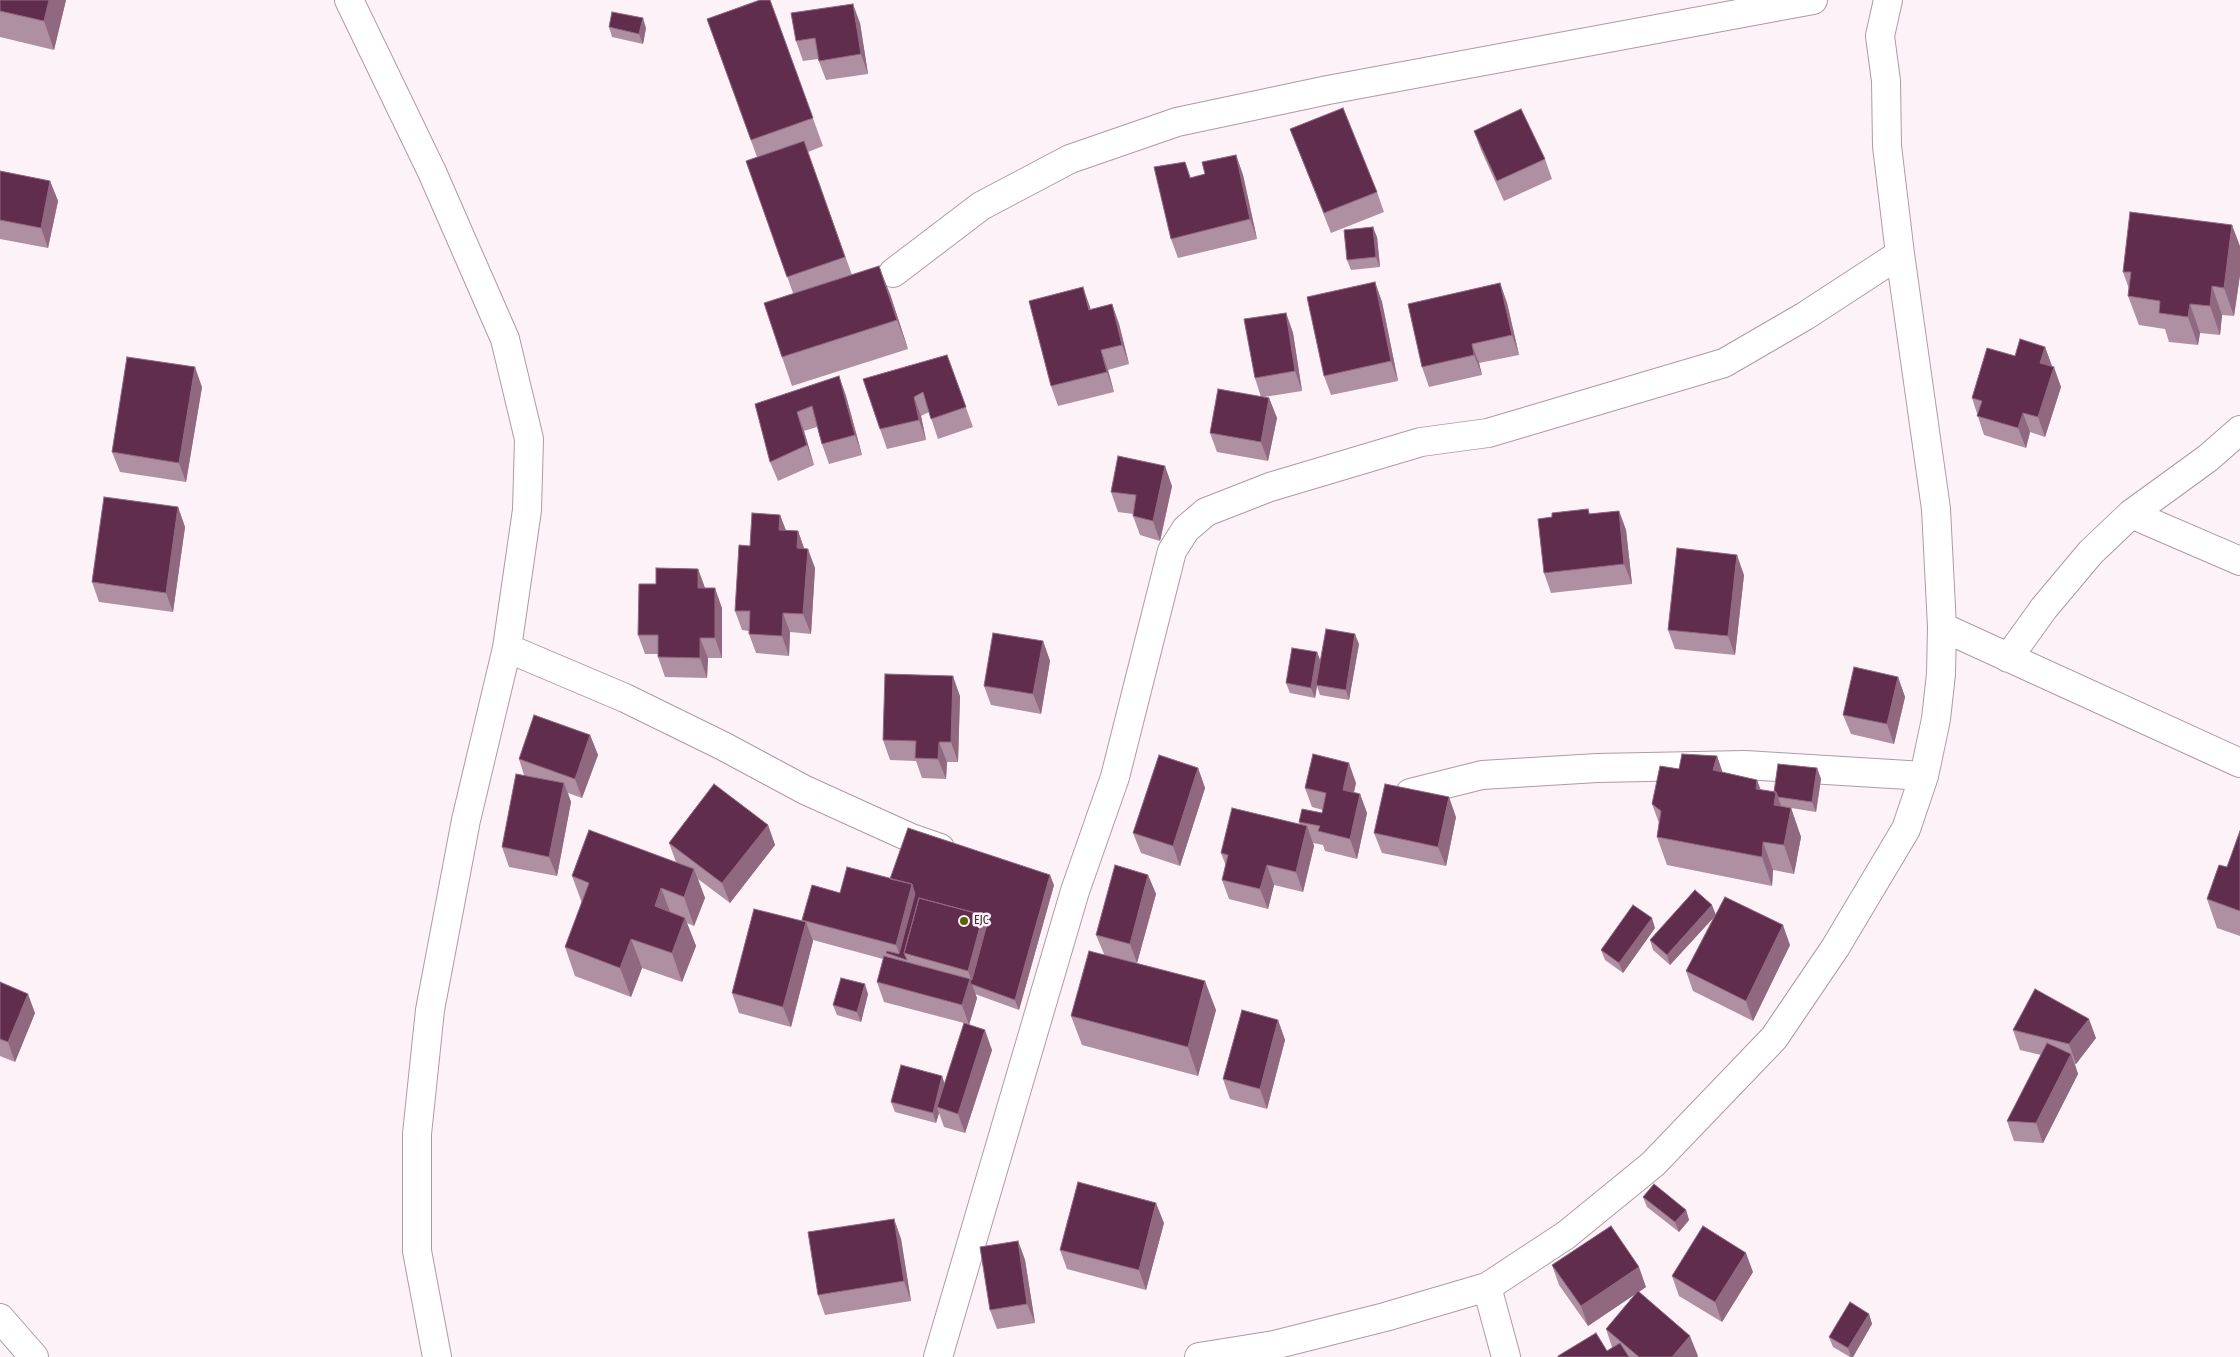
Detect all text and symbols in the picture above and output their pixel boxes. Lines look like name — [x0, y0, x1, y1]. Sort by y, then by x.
place label: EJC — [974, 914, 989, 928]
marker: EJC — [958, 915, 970, 927]

